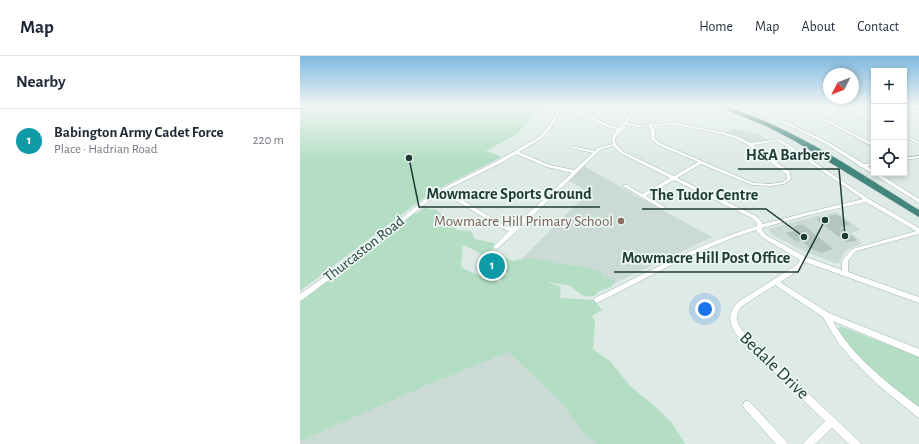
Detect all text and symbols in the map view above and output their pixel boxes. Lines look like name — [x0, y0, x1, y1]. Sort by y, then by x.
text: Map — [20, 18, 54, 37]
text: Home — [699, 20, 733, 34]
text: Map — [755, 20, 779, 34]
text: About — [801, 20, 835, 34]
text: Contact — [857, 20, 899, 34]
north arrow — [823, 68, 859, 104]
map controls — [871, 68, 907, 176]
button: + — [871, 68, 907, 104]
text: Nearby — [16, 73, 66, 90]
button: − — [871, 104, 907, 140]
text: Babington Army Cadet Force — [54, 125, 224, 140]
text: 1 — [27, 134, 31, 147]
text: 220 m — [253, 134, 284, 147]
button: locate — [871, 140, 907, 176]
callout: H&A Barbers — [738, 141, 839, 169]
text: Place · Hadrian Road — [54, 143, 158, 156]
text: H&A Barbers — [746, 147, 830, 163]
callout: Mowmacre Sports Ground — [419, 179, 600, 207]
callout: The Tudor Centre — [642, 181, 766, 209]
text: Mowmacre Sports Ground — [426, 186, 592, 202]
text: The Tudor Centre — [650, 187, 759, 203]
street label: Thurcaston Road — [321, 213, 407, 285]
place label: Mowmacre Hill Primary School — [434, 214, 613, 229]
marker: Mowmacre Hill Primary School — [616, 216, 626, 226]
callout: Mowmacre Hill Post Office — [614, 244, 798, 272]
text: Mowmacre Hill Post Office — [622, 250, 791, 266]
pin: 1 — [479, 251, 505, 281]
your location — [695, 299, 715, 319]
street label: Bedale Drive — [736, 329, 812, 403]

